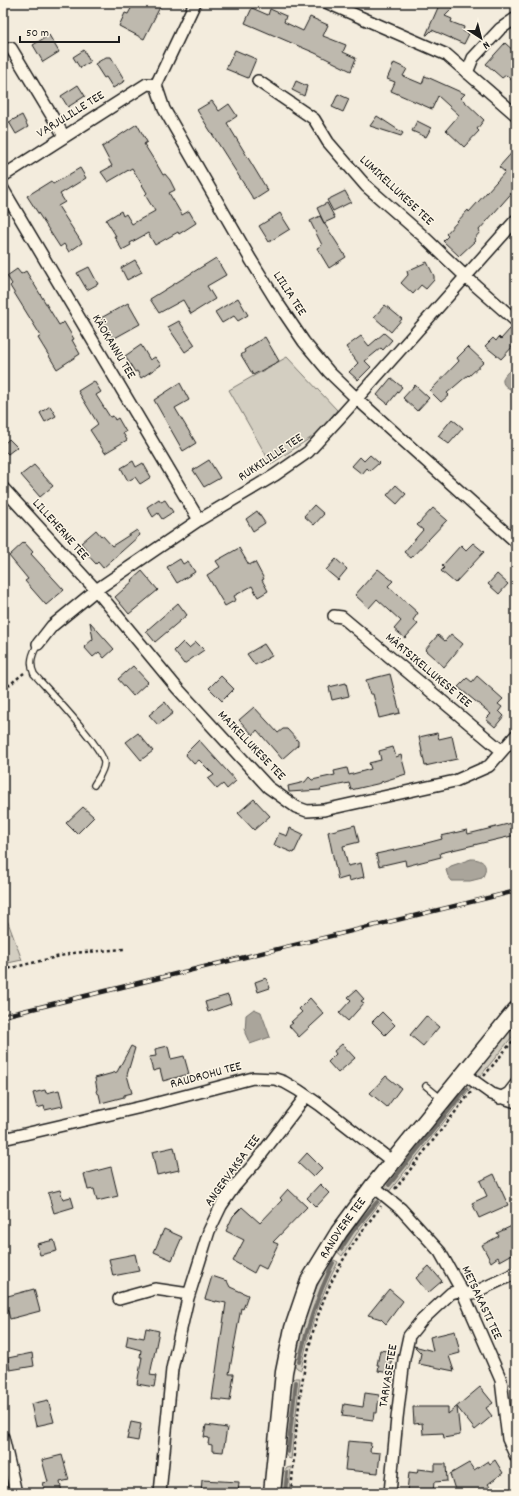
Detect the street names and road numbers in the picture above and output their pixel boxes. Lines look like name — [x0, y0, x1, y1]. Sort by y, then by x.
street label: VARJULILLE TEE — [34, 87, 109, 143]
street label: LUMIKELLUKESE TEE — [355, 151, 437, 231]
street label: LIILIA TEE — [267, 268, 311, 320]
street label: KÄOKANNU TEE — [86, 311, 140, 383]
street label: RUKKILILLE TEE — [235, 429, 307, 487]
street label: LILLEHERNE TEE — [27, 495, 93, 565]
street label: MÄRTSIKELLUKESE TEE — [381, 629, 476, 713]
street label: MAIKELLUKESE TEE — [213, 707, 290, 785]
street label: RAUDROHU TEE — [168, 1057, 244, 1095]
street label: ANGERVAKSA TEE — [200, 1131, 266, 1211]
street label: RANDVERE TEE — [315, 1193, 371, 1263]
street label: METSAKASTI TEE — [456, 1263, 506, 1343]
street label: TARVASE TEE — [375, 1343, 403, 1409]

